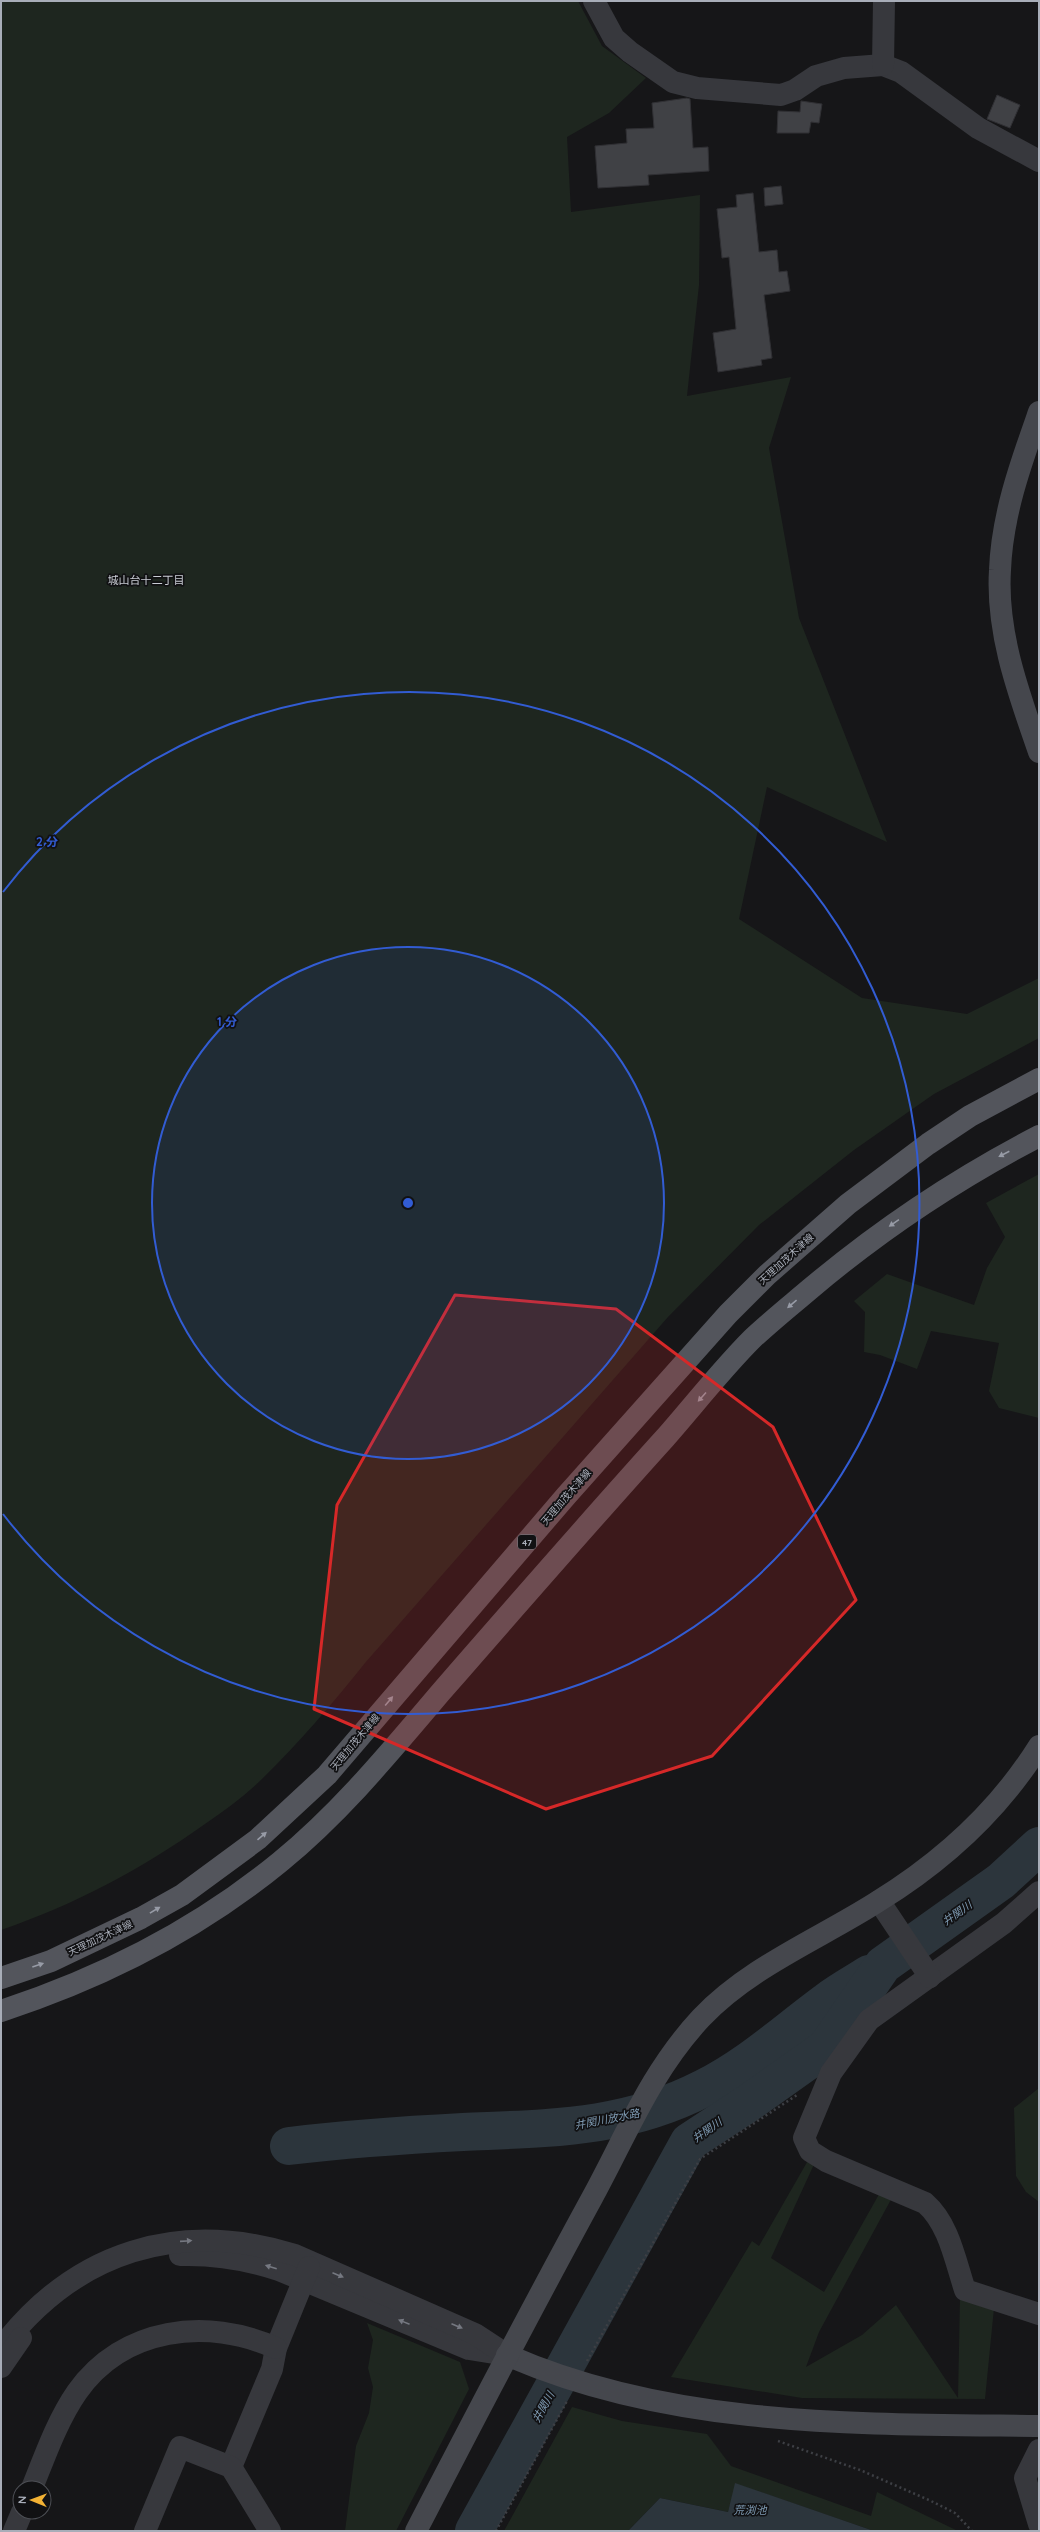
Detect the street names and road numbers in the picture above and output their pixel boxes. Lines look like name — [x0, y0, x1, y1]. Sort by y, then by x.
street label: 天理加茂木津線 — [756, 1231, 816, 1287]
street label: 天理加茂木津線 — [538, 1466, 594, 1528]
road number: 47 — [518, 1535, 536, 1549]
street label: 天理加茂木津線 — [328, 1711, 382, 1773]
street label: 天理加茂木津線 — [66, 1917, 134, 1959]

